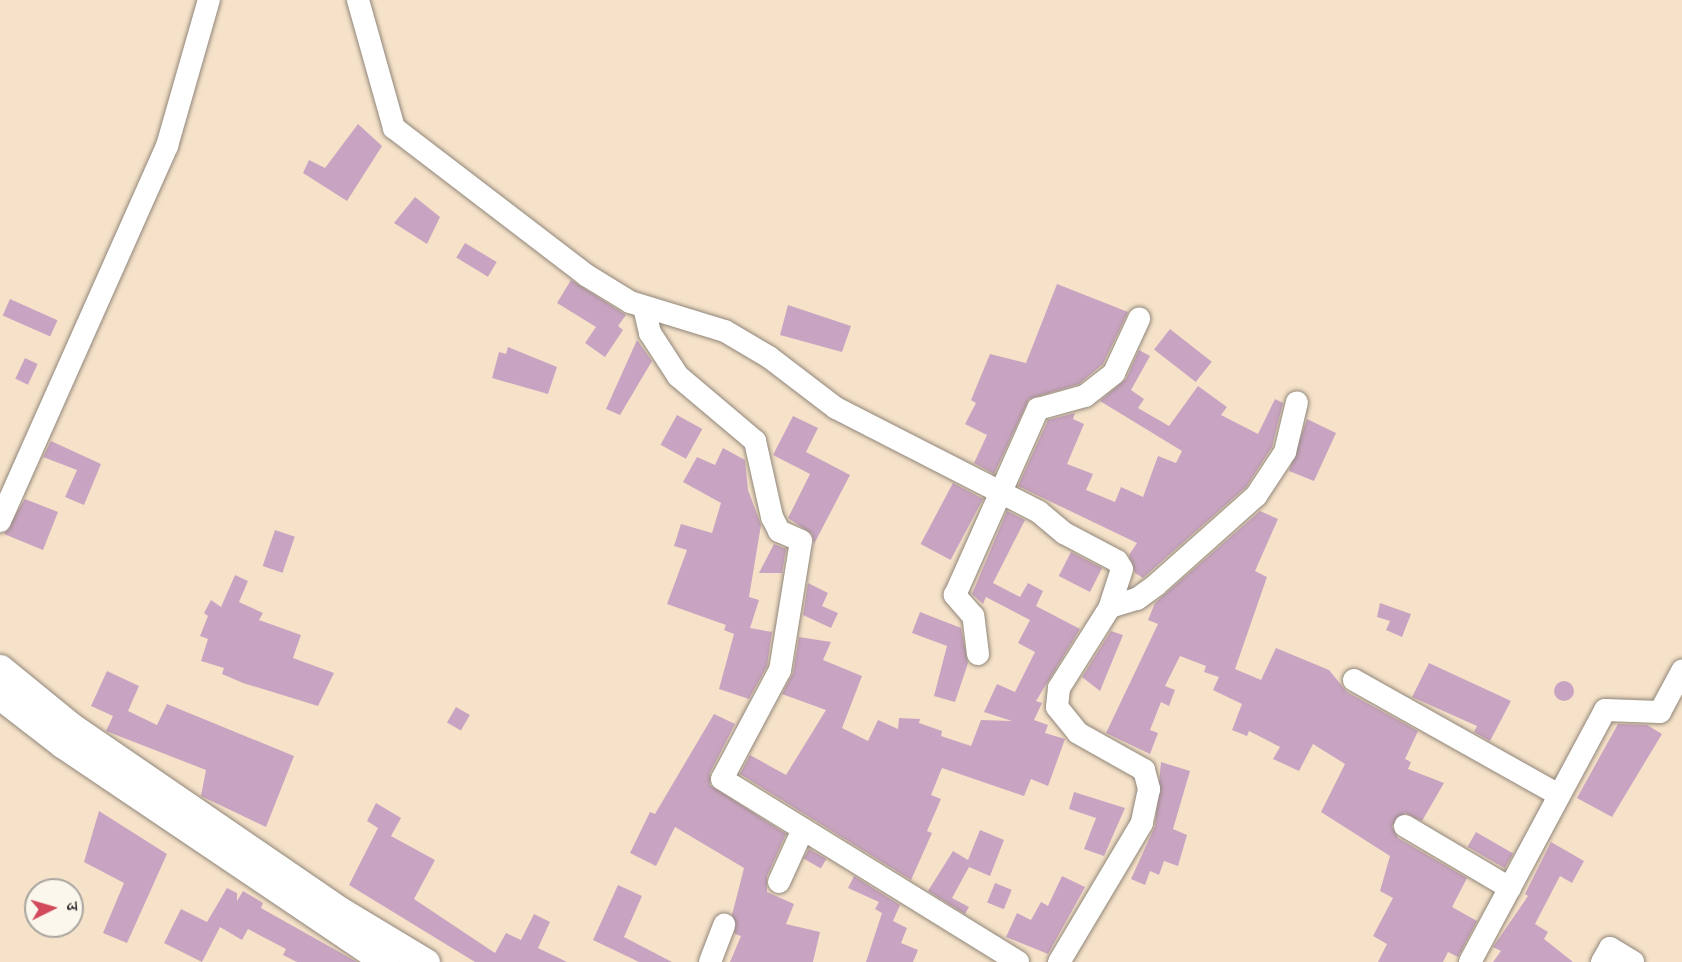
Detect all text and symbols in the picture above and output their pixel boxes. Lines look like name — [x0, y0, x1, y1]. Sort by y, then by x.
north arrow — [24, 878, 84, 938]
text: उ — [59, 901, 82, 912]

